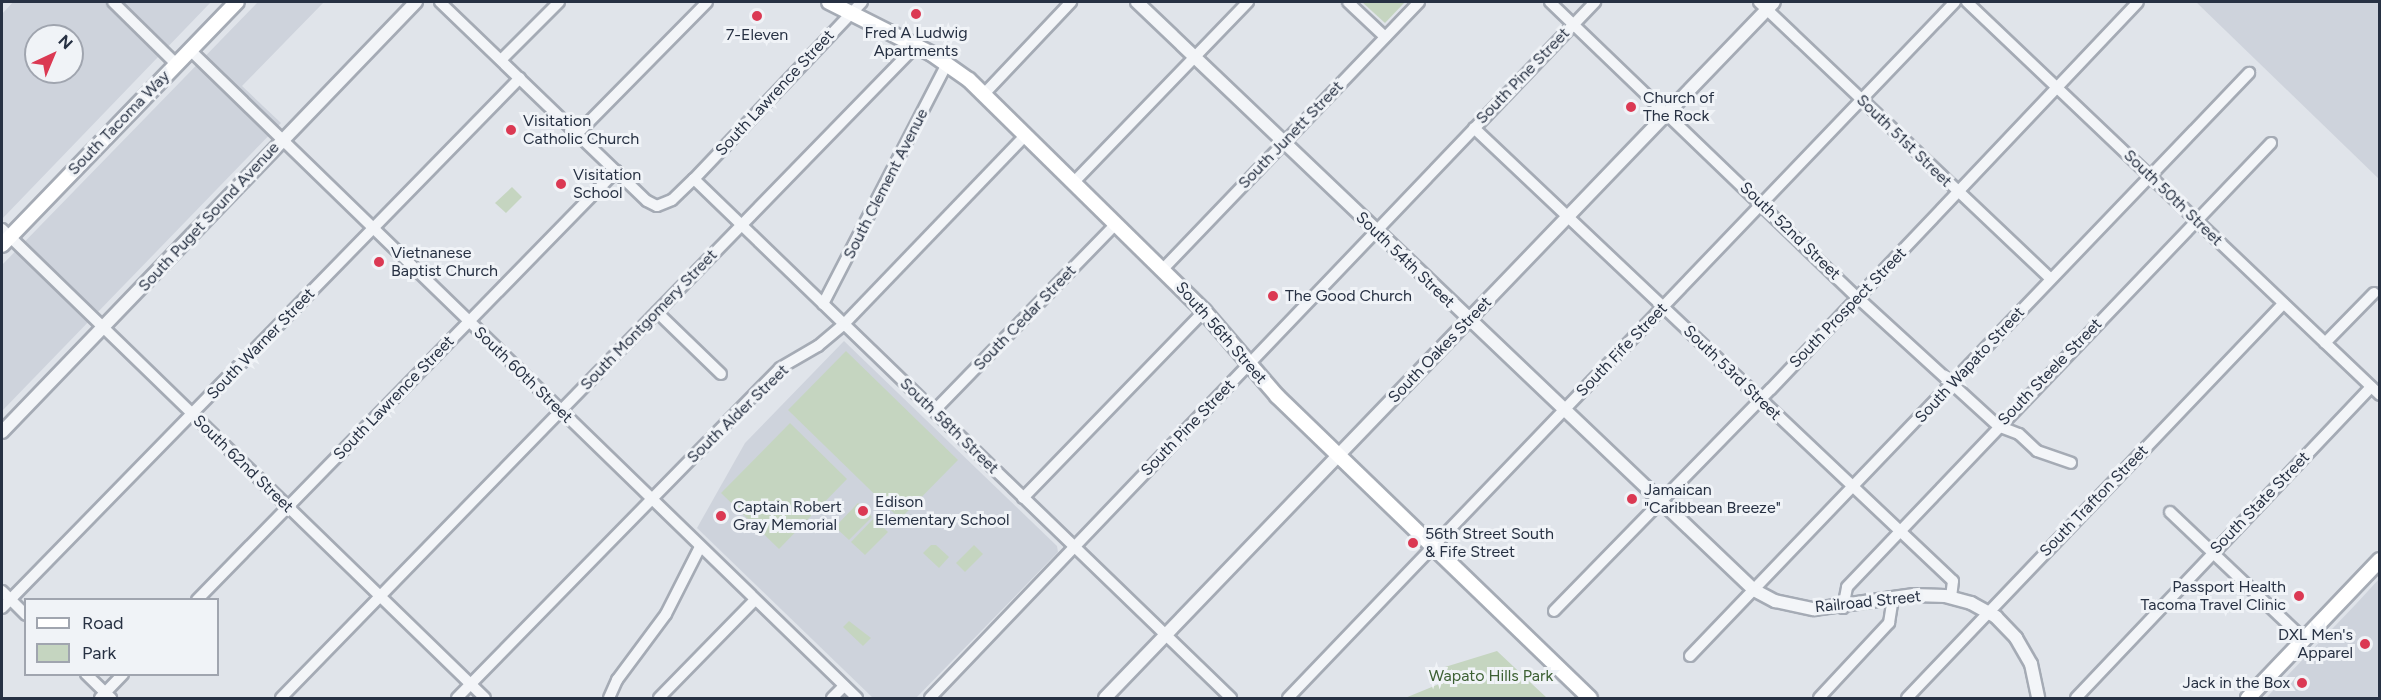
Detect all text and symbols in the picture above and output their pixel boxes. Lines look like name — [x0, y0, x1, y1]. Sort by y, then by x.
marker: Fred A Ludwig Apartments — [909, 7, 923, 21]
marker: 7-Eleven — [750, 9, 764, 23]
place label: Fred A Ludwig Apartments — [864, 23, 968, 61]
north arrow — [24, 24, 84, 84]
street label: South Pine Street — [1472, 24, 1574, 128]
place label: 7-Eleven — [726, 25, 788, 45]
street label: South Lawrence Street — [712, 26, 838, 160]
text: N — [54, 31, 77, 53]
street label: South Tacoma Way — [64, 67, 174, 179]
street label: South Junett Street — [1235, 77, 1347, 193]
place label: Church of The Rock — [1643, 88, 1715, 126]
street label: South 51st Street — [1852, 91, 1956, 191]
marker: Church of The Rock — [1624, 100, 1638, 114]
street label: South Clement Avenue — [840, 106, 932, 262]
place label: Visitation Catholic Church — [523, 111, 639, 149]
marker: Visitation Catholic Church — [504, 123, 518, 137]
street label: South Puget Sound Avenue — [135, 138, 283, 296]
street label: South 50th Street — [2120, 146, 2226, 250]
place label: Visitation School — [573, 165, 641, 203]
marker: Visitation School — [554, 177, 568, 191]
street label: South 52nd Street — [1736, 178, 1844, 284]
street label: South 54th Street — [1352, 208, 1458, 312]
place label: Vietnanese Baptist Church — [391, 243, 498, 281]
street label: South Prospect Street — [1786, 244, 1910, 372]
street label: South Montgomery Street — [577, 246, 721, 394]
marker: Vietnanese Baptist Church — [372, 255, 386, 269]
street label: South Cedar Street — [970, 261, 1080, 375]
street label: South 56th Street — [1171, 278, 1271, 388]
street label: South Warner Street — [203, 284, 319, 404]
place label: The Good Church — [1285, 286, 1412, 306]
marker: The Good Church — [1266, 289, 1280, 303]
street label: South Oakes Street — [1384, 293, 1496, 407]
street label: South Fife Street — [1572, 299, 1672, 401]
street label: South Wapato Street — [1911, 303, 2029, 427]
street label: South Steele Street — [1994, 315, 2106, 429]
street label: South 53rd Street — [1679, 321, 1785, 425]
street label: South 60th Street — [470, 323, 576, 427]
street label: South Lawrence Street — [330, 332, 458, 464]
street label: South Alder Street — [683, 361, 793, 467]
street label: South 58th Street — [896, 374, 1002, 478]
street label: South Pine Street — [1137, 376, 1239, 480]
street label: South 62nd Street — [189, 411, 297, 517]
street label: South Trafton Street — [2036, 441, 2152, 561]
street label: South State Street — [2206, 448, 2314, 558]
place label: Jamaican "Caribbean Breeze" — [1644, 480, 1781, 518]
place label: Edison Elementary School — [875, 492, 1009, 530]
marker: Jamaican "Caribbean Breeze" — [1625, 492, 1639, 506]
place label: Captain Robert Gray Memorial — [733, 497, 842, 535]
marker: Edison Elementary School — [856, 504, 870, 518]
marker: Captain Robert Gray Memorial — [714, 509, 728, 523]
place label: 56th Street South & Fife Street — [1425, 524, 1554, 562]
marker: 56th Street South & Fife Street — [1406, 536, 1420, 550]
place label: Passport Health Tacoma Travel Clinic — [2140, 577, 2286, 615]
street label: Railroad Street — [1814, 587, 1922, 617]
marker: Passport Health Tacoma Travel Clinic — [2290, 587, 2308, 605]
legend — [24, 598, 219, 676]
text: Road — [82, 612, 123, 634]
place label: DXL Men's Apparel — [2278, 625, 2353, 663]
marker: DXL Men's Apparel — [2358, 637, 2372, 651]
text: Park — [82, 642, 116, 664]
park label: Wapato Hills Park — [1429, 666, 1553, 686]
place label: Jack in the Box — [2182, 673, 2290, 693]
marker: Jack in the Box — [2295, 676, 2309, 690]

